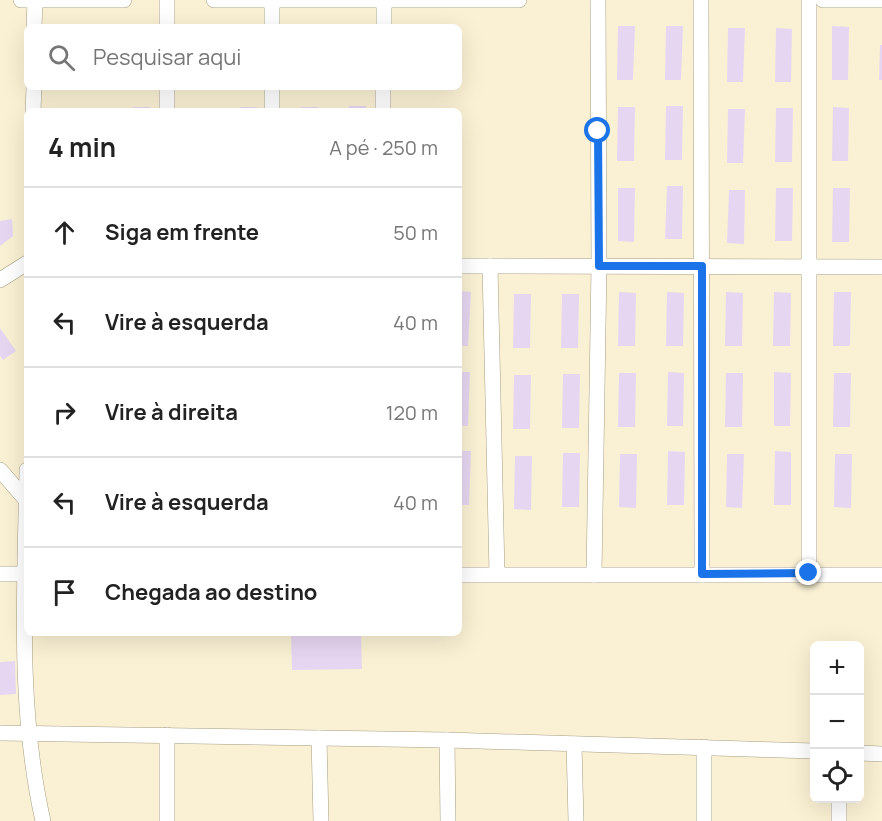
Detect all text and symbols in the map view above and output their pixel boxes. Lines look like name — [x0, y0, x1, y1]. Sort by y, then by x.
search box — [24, 24, 462, 90]
icon: search — [45, 41, 78, 74]
text: Pesquisar aqui — [93, 42, 241, 72]
route start — [584, 117, 610, 143]
text: 4 min — [48, 129, 116, 165]
text: A pé · 250 m — [329, 134, 438, 161]
icon: ahead — [48, 216, 81, 249]
text: Siga em frente — [105, 217, 259, 247]
text: 50 m — [393, 219, 438, 246]
icon: left — [48, 306, 81, 339]
text: Vire à esquerda — [105, 307, 269, 337]
text: 40 m — [393, 309, 438, 336]
icon: right — [48, 396, 81, 429]
text: Vire à direita — [105, 397, 238, 427]
text: 120 m — [386, 399, 438, 426]
icon: left — [48, 486, 81, 519]
text: Vire à esquerda — [105, 487, 269, 517]
text: 40 m — [393, 489, 438, 516]
route end — [795, 559, 821, 585]
icon: arrive — [48, 576, 81, 609]
text: Chegada ao destino — [105, 577, 317, 607]
map controls — [810, 641, 864, 803]
button: + — [810, 641, 864, 695]
button: − — [810, 695, 864, 749]
button: locate — [810, 749, 864, 803]

